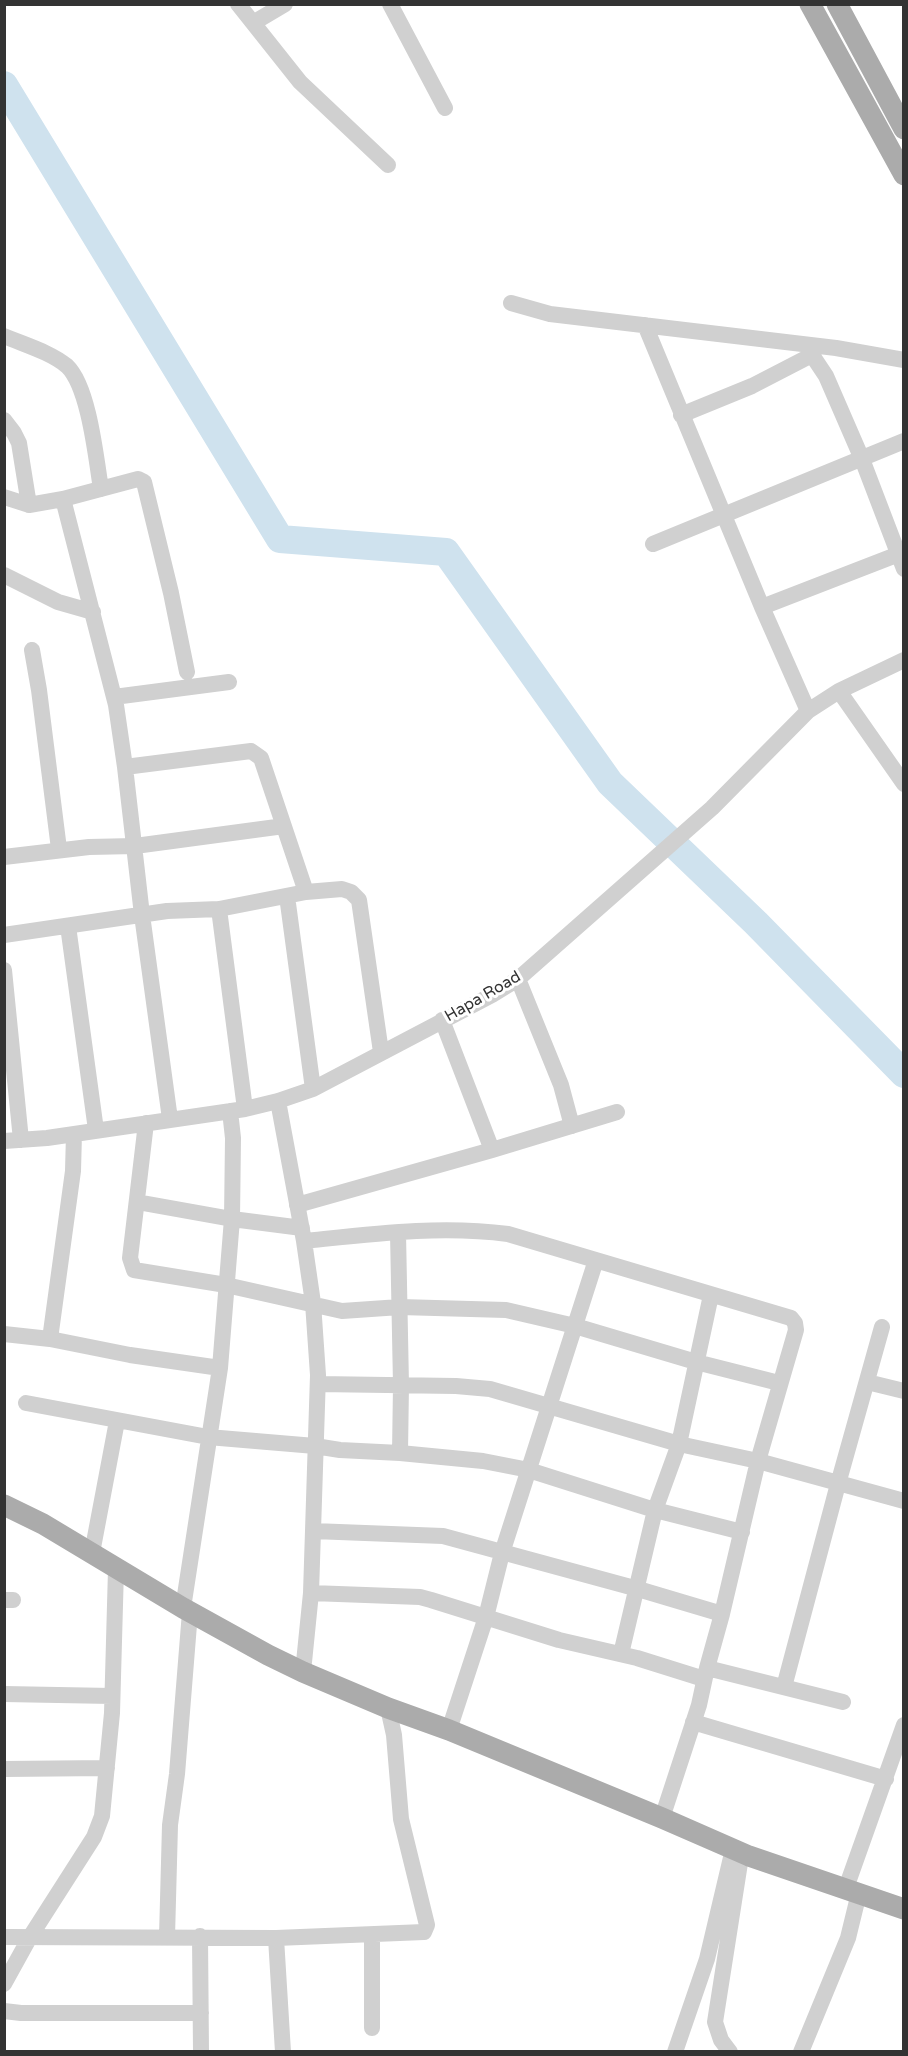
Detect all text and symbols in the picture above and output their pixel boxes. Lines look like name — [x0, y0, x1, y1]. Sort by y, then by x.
street label: Hapa Road — [442, 968, 524, 1026]

